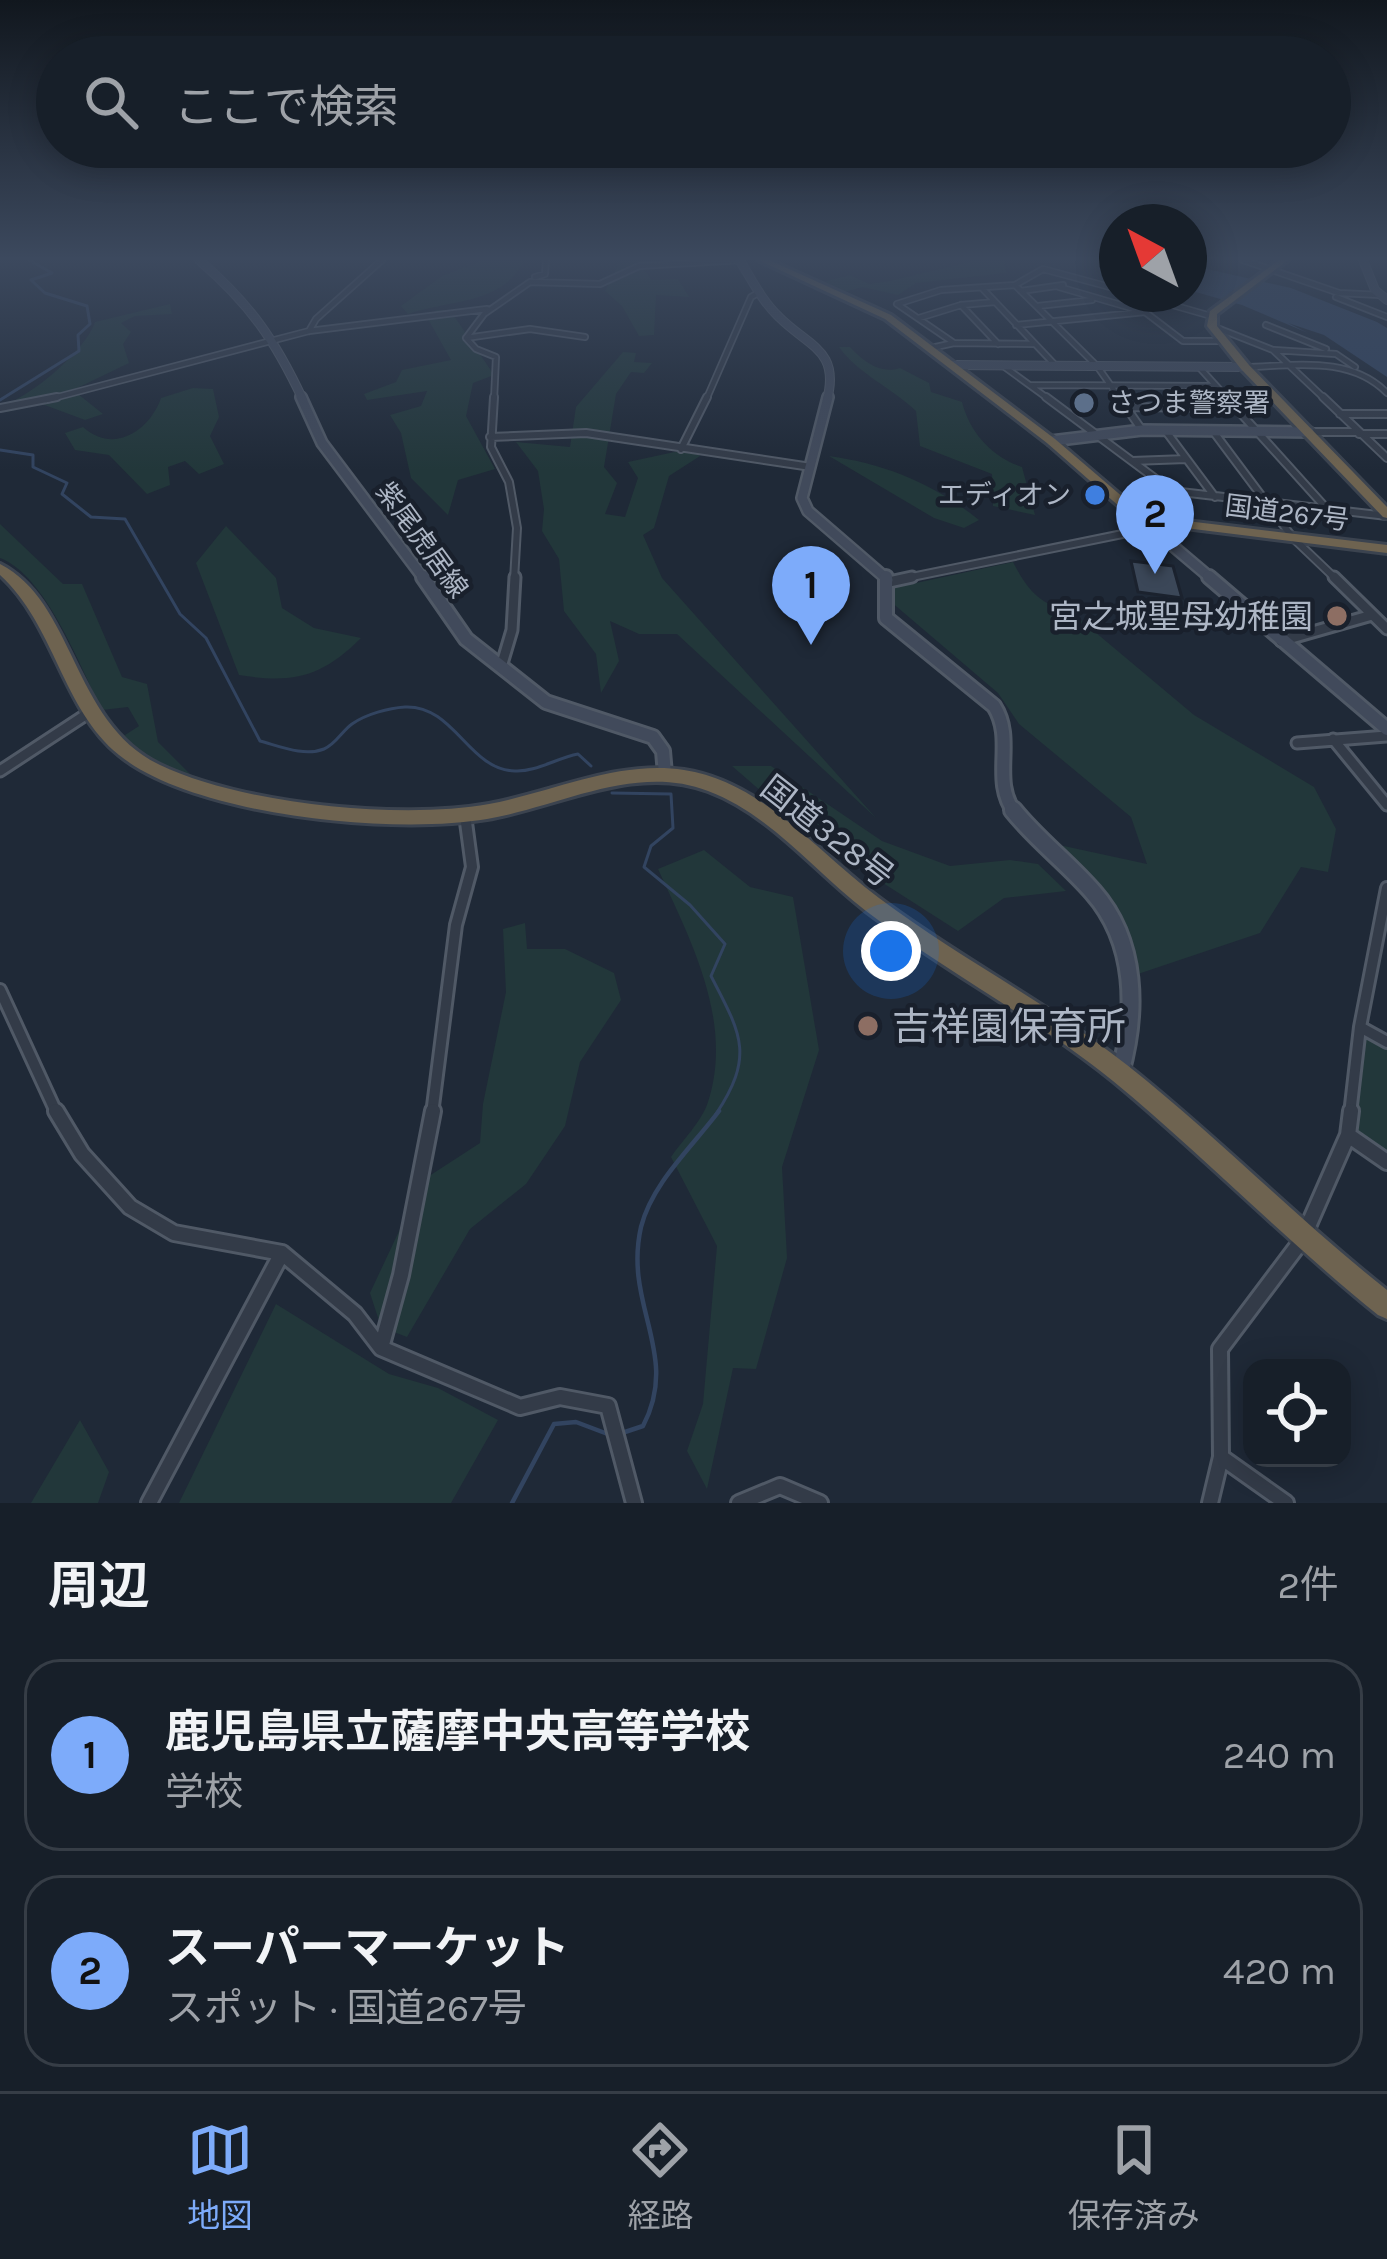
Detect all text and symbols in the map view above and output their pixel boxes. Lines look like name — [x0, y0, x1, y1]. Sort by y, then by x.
search box — [36, 36, 1351, 168]
icon: search — [78, 69, 144, 135]
text: ここで検索 — [174, 81, 399, 133]
north arrow — [1099, 204, 1207, 312]
place label: さつま警察署 — [1108, 387, 1270, 419]
marker: さつま警察署 — [1071, 390, 1097, 416]
pin: 2 — [1116, 475, 1194, 574]
street label: 紫尾虎居線 — [369, 476, 475, 604]
place label: エディオン — [938, 479, 1071, 511]
marker: エディオン — [1082, 482, 1108, 508]
street label: 国道267号 — [1223, 490, 1351, 536]
pin: 1 — [772, 546, 850, 645]
place label: 宮之城聖母幼稚園 — [1049, 598, 1313, 636]
marker: 宮之城聖母幼稚園 — [1324, 603, 1350, 629]
street label: 国道328号 — [753, 768, 901, 895]
your location — [861, 921, 921, 981]
place label: 吉祥園保育所 — [892, 1004, 1126, 1050]
marker: 吉祥園保育所 — [855, 1013, 881, 1039]
map controls — [1243, 1359, 1351, 1467]
button: locate — [1243, 1359, 1351, 1467]
text: 周辺 — [48, 1556, 150, 1616]
text: 2件 — [1277, 1562, 1339, 1608]
text: 鹿児島県立薩摩中央高等学校 — [165, 1706, 750, 1758]
text: 1 — [83, 1732, 97, 1778]
text: 240 m — [1223, 1732, 1336, 1778]
text: 学校 — [165, 1769, 243, 1815]
text: スーパーマーケット — [165, 1922, 570, 1974]
text: 2 — [78, 1948, 102, 1994]
text: 420 m — [1223, 1948, 1336, 1994]
text: スポット · 国道267号 — [165, 1985, 527, 2031]
tab: 地図 — [187, 2117, 253, 2237]
tab: 経路 — [627, 2117, 693, 2237]
tab: 保存済み — [1068, 2117, 1200, 2237]

